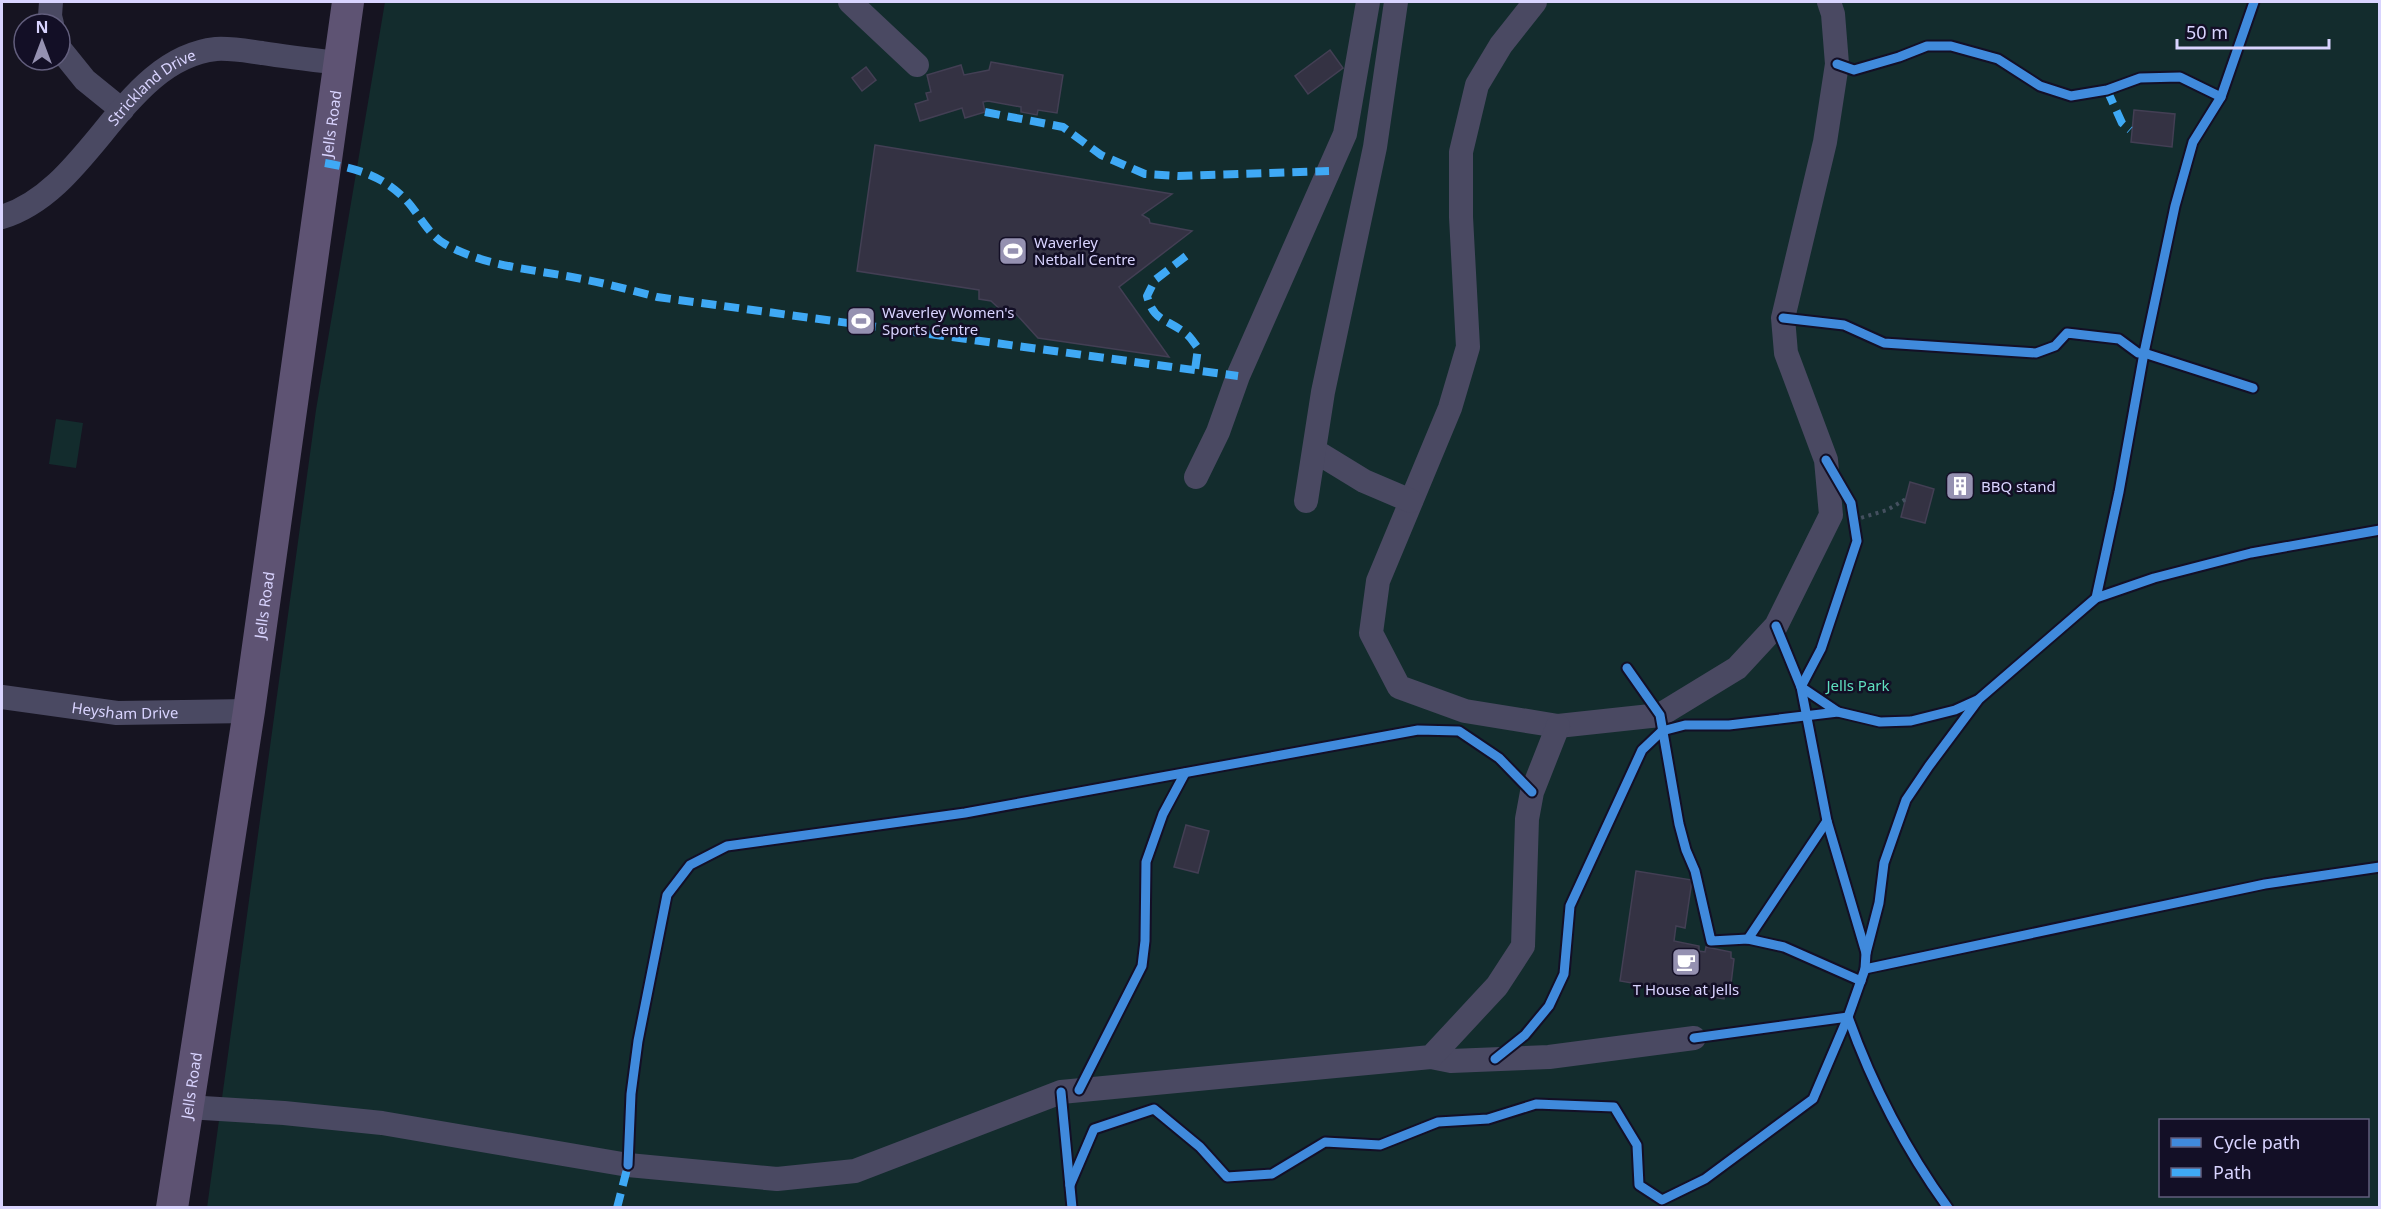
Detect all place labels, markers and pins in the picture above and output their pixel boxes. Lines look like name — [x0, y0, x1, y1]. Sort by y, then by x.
place label: Waverley Netball Centre — [1034, 232, 1136, 269]
sports icon: Waverley Netball Centre — [997, 235, 1029, 267]
place label: Waverley Women's Sports Centre — [882, 302, 1014, 339]
sports icon: Waverley Women's Sports Centre — [845, 305, 877, 337]
building icon: BBQ stand — [1944, 470, 1976, 502]
place label: BBQ stand — [1981, 476, 2056, 496]
cafe icon: T House at Jells — [1670, 946, 1702, 978]
place label: T House at Jells — [1633, 979, 1739, 999]

